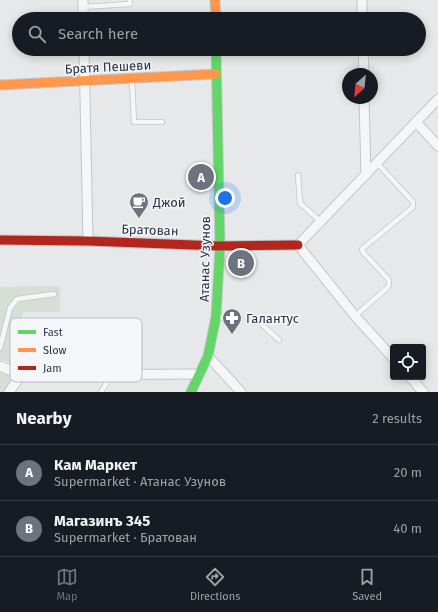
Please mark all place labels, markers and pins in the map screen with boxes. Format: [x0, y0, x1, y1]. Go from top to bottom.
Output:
pin: A [188, 162, 214, 192]
cafe icon: Джой [128, 191, 150, 219]
place label: Джой [152, 195, 186, 210]
pin: B [228, 248, 254, 278]
pharmacy icon: Галантус [221, 307, 243, 335]
place label: Галантус [246, 311, 299, 326]

